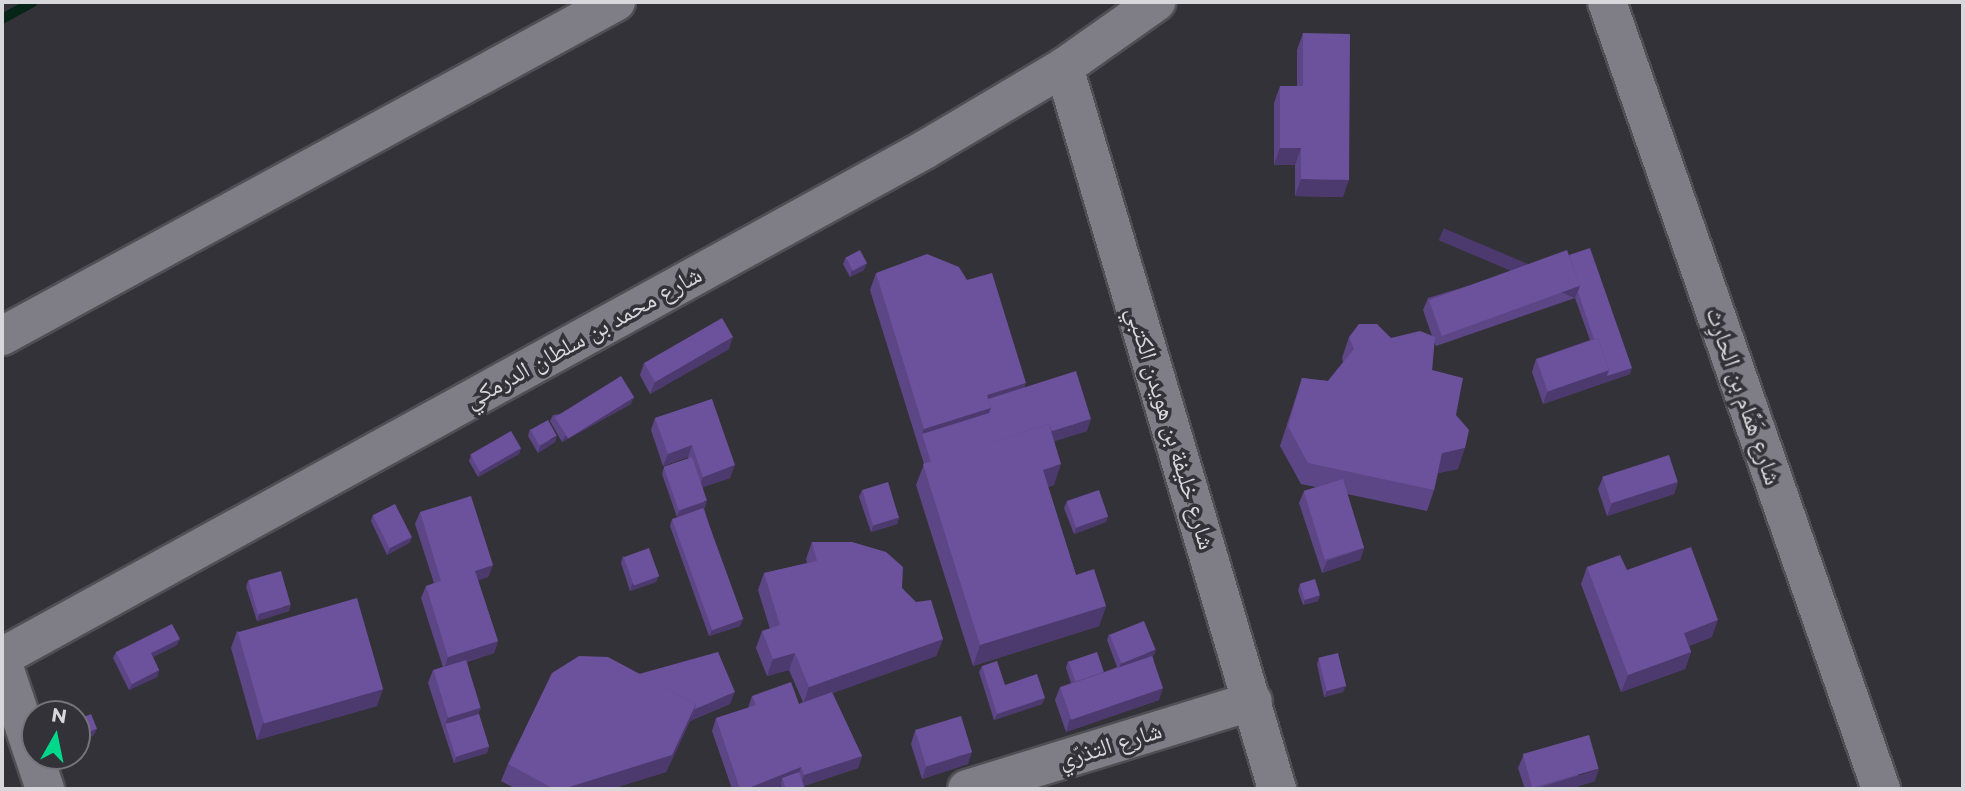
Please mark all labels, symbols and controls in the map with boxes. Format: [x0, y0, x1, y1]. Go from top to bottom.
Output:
street label: شارع محمد بن سلطان الدرمكي [460, 260, 706, 414]
street label: شارع خليفة بن هويدن الكتبي [1120, 303, 1222, 553]
street label: شارع هَمَّام بن الحارِث [1700, 304, 1788, 488]
north arrow [21, 700, 91, 770]
text: N [50, 703, 68, 728]
street label: شارع التذرّي [1055, 716, 1165, 774]

